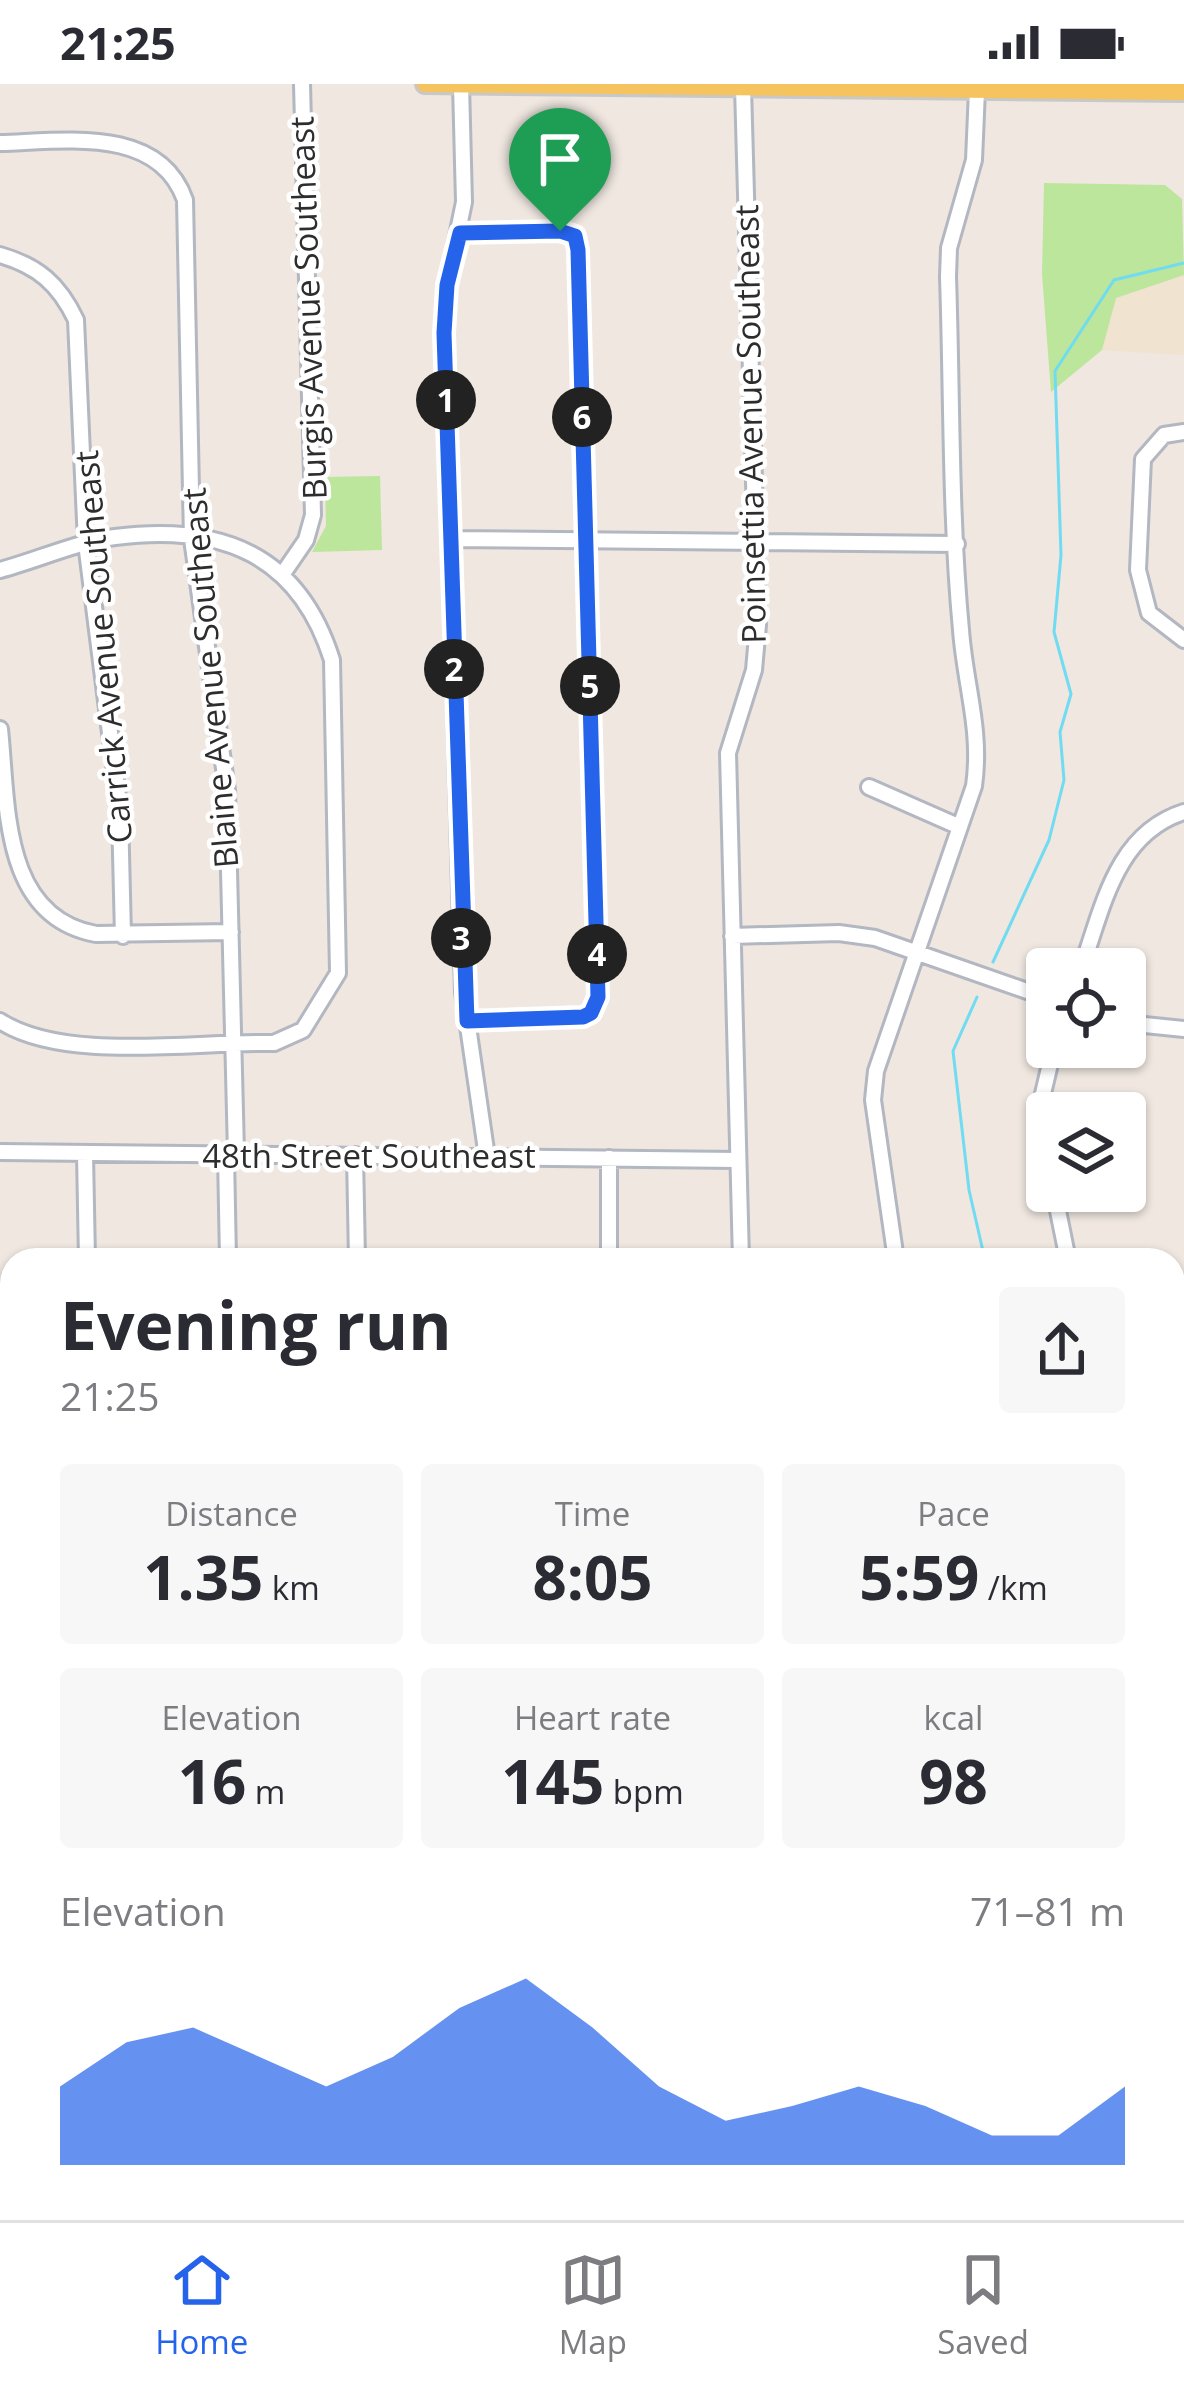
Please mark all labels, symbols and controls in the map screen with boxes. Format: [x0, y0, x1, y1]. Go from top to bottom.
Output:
text: 21:25 [60, 12, 176, 73]
pin [509, 108, 611, 231]
street label: Burgis Avenue Southeast [278, 116, 337, 500]
icon: arrive [527, 126, 593, 192]
street label: Poinsettia Avenue Southeast [723, 204, 776, 644]
pin: 1 [416, 370, 476, 430]
text: 1 [437, 377, 455, 422]
pin: 6 [552, 387, 612, 447]
text: 6 [573, 394, 591, 439]
street label: Carrick Avenue Southeast [63, 449, 142, 845]
street label: Blaine Avenue Southeast [170, 486, 249, 870]
pin: 2 [424, 639, 484, 699]
text: 2 [445, 646, 463, 691]
pin: 5 [560, 656, 620, 716]
text: 5 [581, 663, 599, 708]
pin: 3 [431, 908, 491, 968]
text: 3 [452, 915, 470, 960]
pin: 4 [567, 924, 627, 984]
text: 4 [588, 931, 606, 976]
map controls [1026, 948, 1146, 1212]
button: locate [1026, 948, 1146, 1068]
button: layers [1026, 1092, 1146, 1212]
street label: 48th Street Southeast [202, 1133, 536, 1178]
text: Evening run [60, 1279, 452, 1369]
button: share [999, 1287, 1125, 1413]
text: 21:25 [60, 1369, 159, 1422]
text: Distance [165, 1491, 298, 1536]
text: Time [555, 1491, 630, 1536]
text: Pace [917, 1491, 990, 1536]
text: 1.35 [143, 1536, 263, 1618]
text: 8:05 [532, 1536, 653, 1618]
text: 5:59 [859, 1536, 979, 1618]
text: km [263, 1565, 320, 1610]
text: /km [979, 1565, 1048, 1610]
text: Elevation [161, 1695, 302, 1740]
text: Heart rate [514, 1695, 671, 1740]
text: kcal [924, 1695, 983, 1740]
text: 16 [178, 1740, 246, 1822]
text: 145 [501, 1740, 604, 1822]
text: 98 [919, 1740, 988, 1822]
text: m [246, 1769, 285, 1814]
text: bpm [604, 1769, 684, 1814]
text: Elevation [60, 1884, 226, 1937]
text: 71–81 m [970, 1884, 1125, 1937]
tab: Home [155, 2247, 248, 2364]
tab: Map [559, 2247, 627, 2364]
tab: Saved [937, 2247, 1029, 2364]

